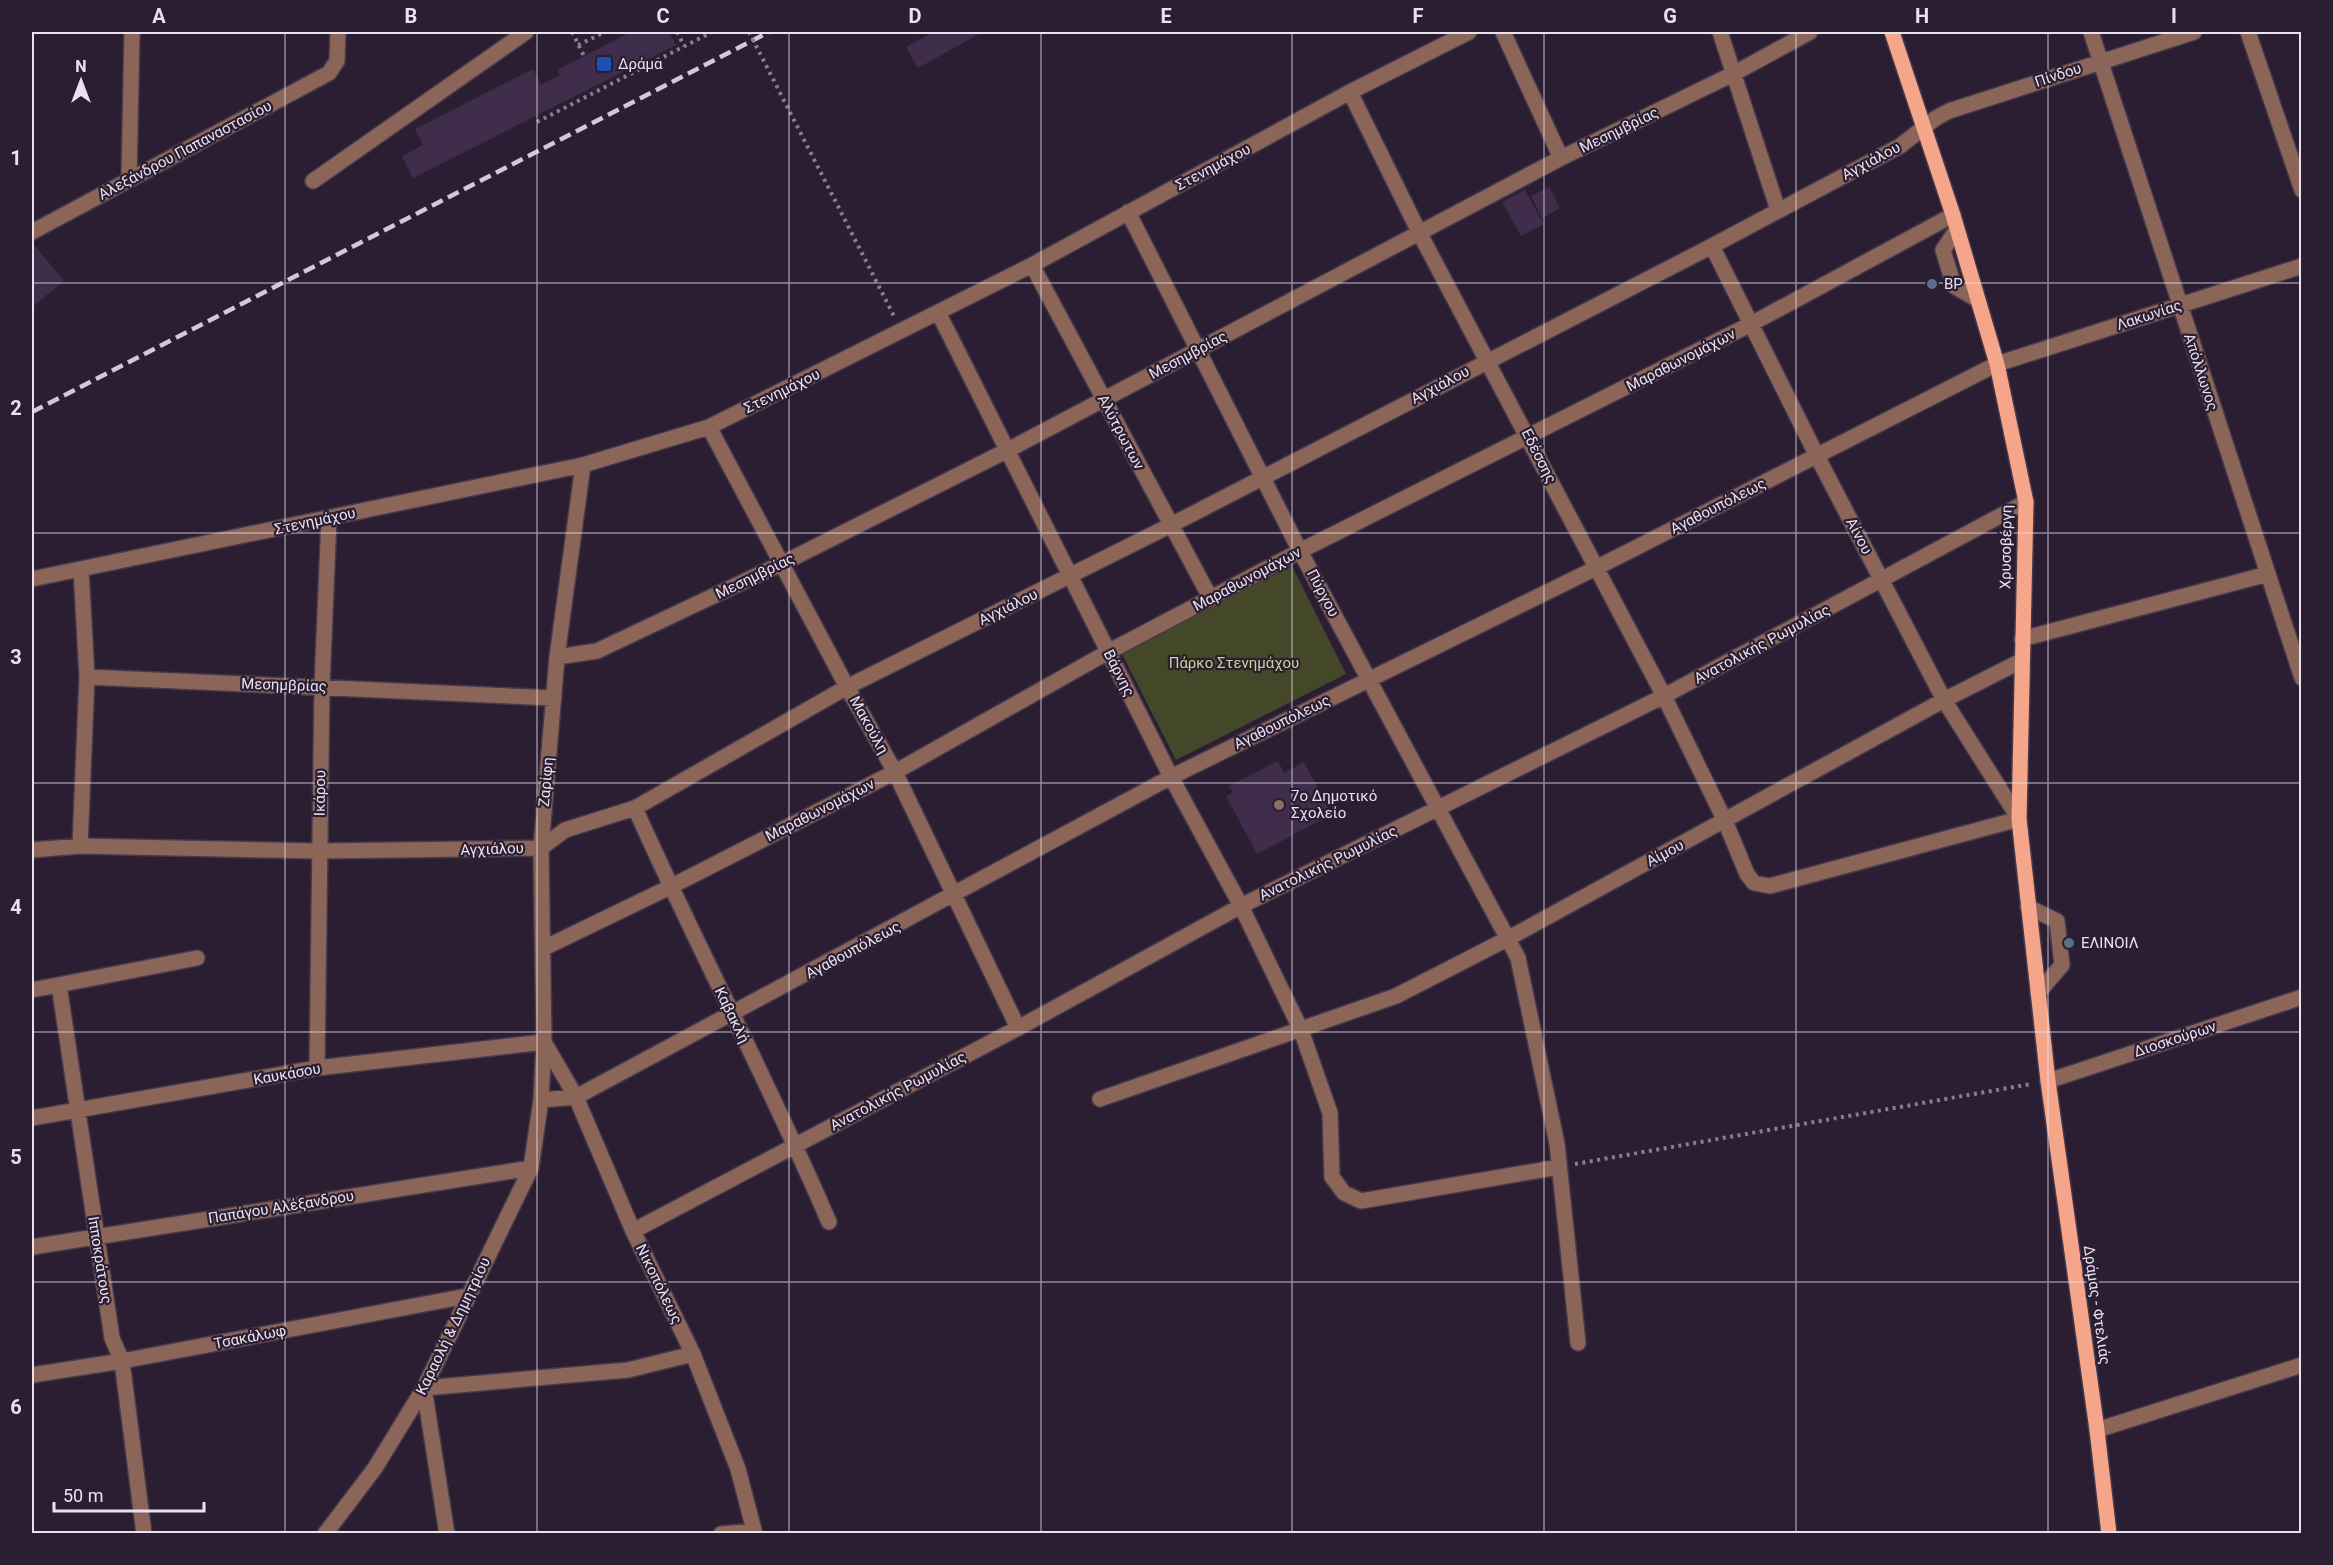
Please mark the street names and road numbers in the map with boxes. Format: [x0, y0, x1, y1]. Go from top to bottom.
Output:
street label: Πίνδου [2032, 59, 2084, 91]
street label: Αλεξάνδρου Παπαναστασίου [95, 97, 275, 203]
street label: Μεσημβρίας [1577, 103, 1661, 157]
street label: Αγχιάλου [1839, 138, 1903, 184]
street label: Στενημάχου [1172, 140, 1254, 194]
street label: Λακωνίας [2114, 296, 2184, 334]
street label: Μαραθωνομάχων [1623, 325, 1739, 395]
street label: Μεσημβρίας [1146, 327, 1230, 383]
street label: Απόλλωνος [2180, 331, 2222, 413]
street label: Αγχιάλου [1408, 362, 1472, 408]
street label: Στενημάχου [741, 365, 823, 417]
street label: Αλύτρωτων [1094, 391, 1148, 473]
street label: Εδέσσης [1518, 426, 1560, 486]
street label: Αγαθουπόλεως [1667, 474, 1769, 538]
street label: Στενημάχου [273, 504, 357, 538]
street label: Χρυσοβέργη [1996, 505, 2016, 589]
street label: Αίνου [1842, 515, 1876, 557]
street label: Μαραθωνομάχων [1190, 543, 1304, 615]
street label: Μεσημβρίας [713, 549, 797, 603]
street label: Πύργου [1303, 566, 1343, 620]
street label: Αγχιάλου [975, 585, 1041, 629]
street label: Ανατολικής Ρωμυλίας [1691, 601, 1833, 687]
street label: Βάρνης [1100, 647, 1138, 699]
street label: Μεσημβρίας [241, 675, 327, 695]
street label: Αγαθουπόλεως [1231, 691, 1333, 753]
street label: Μακούλη [846, 693, 892, 757]
street label: Ζαρίφη [535, 756, 557, 808]
street label: Ικάρου [311, 770, 329, 816]
street label: Μαραθωνομάχων [762, 775, 878, 845]
street label: Ανατολικής Ρωμυλίας [1256, 822, 1400, 904]
street label: Αίμου [1643, 836, 1687, 870]
street label: Αγχιάλου [460, 839, 524, 859]
street label: Αγαθουπόλεως [802, 917, 904, 983]
street label: Καβακλή [711, 984, 753, 1046]
street label: Διοσκούρων [2132, 1017, 2218, 1061]
street label: Ανατολικής Ρωμυλίας [827, 1048, 969, 1134]
street label: Καυκάσου [252, 1059, 322, 1089]
street label: Παπάγου Αλέξανδρου [207, 1187, 355, 1227]
street label: Ιπποκράτους [84, 1215, 116, 1305]
street label: Νικοπόλεως [632, 1241, 686, 1327]
street label: Δράμας - Φτελιάς [2080, 1244, 2114, 1366]
street label: Καραολή & Δημητρίου [412, 1254, 494, 1398]
street label: Τσακάλωφ [212, 1321, 288, 1353]

